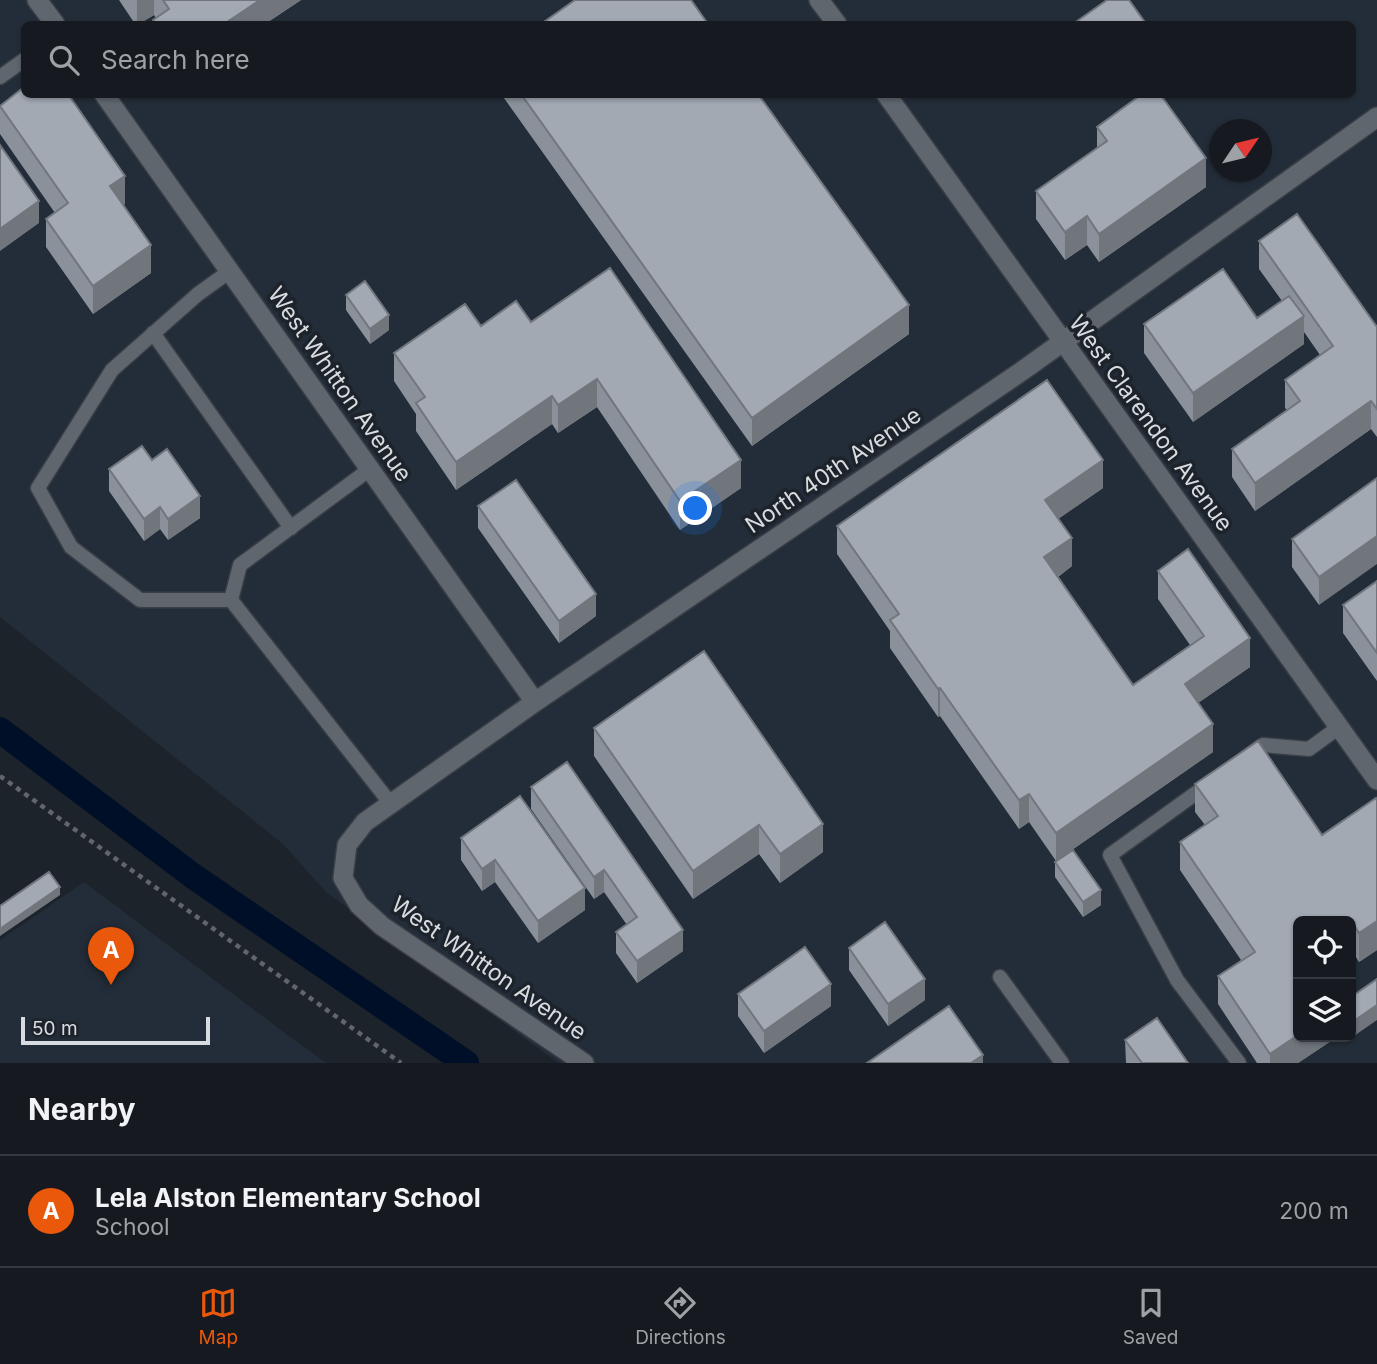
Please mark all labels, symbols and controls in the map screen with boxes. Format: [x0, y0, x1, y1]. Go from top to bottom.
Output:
search box [21, 21, 1356, 98]
icon: search [45, 41, 83, 79]
text: Search here [101, 44, 250, 75]
north arrow [1209, 119, 1272, 182]
street label: West Whitton Avenue [262, 281, 418, 487]
street label: West Clarendon Avenue [1063, 309, 1239, 537]
street label: North 40th Avenue [740, 401, 926, 539]
your location [678, 491, 712, 525]
street label: West Whitton Avenue [386, 890, 592, 1046]
map controls [1293, 916, 1356, 1042]
button: locate [1293, 916, 1356, 979]
pin: A [88, 927, 134, 985]
button: layers [1293, 979, 1356, 1042]
scale bar [21, 1014, 210, 1046]
text: 50 m [32, 1017, 78, 1040]
text: Nearby [28, 1091, 136, 1127]
text: Lela Alston Elementary School [95, 1182, 481, 1213]
text: A [42, 1197, 60, 1225]
text: 200 m [1279, 1197, 1349, 1225]
text: School [95, 1213, 170, 1241]
tab: Map [199, 1284, 238, 1349]
tab: Directions [635, 1284, 726, 1349]
tab: Saved [1123, 1284, 1178, 1349]

